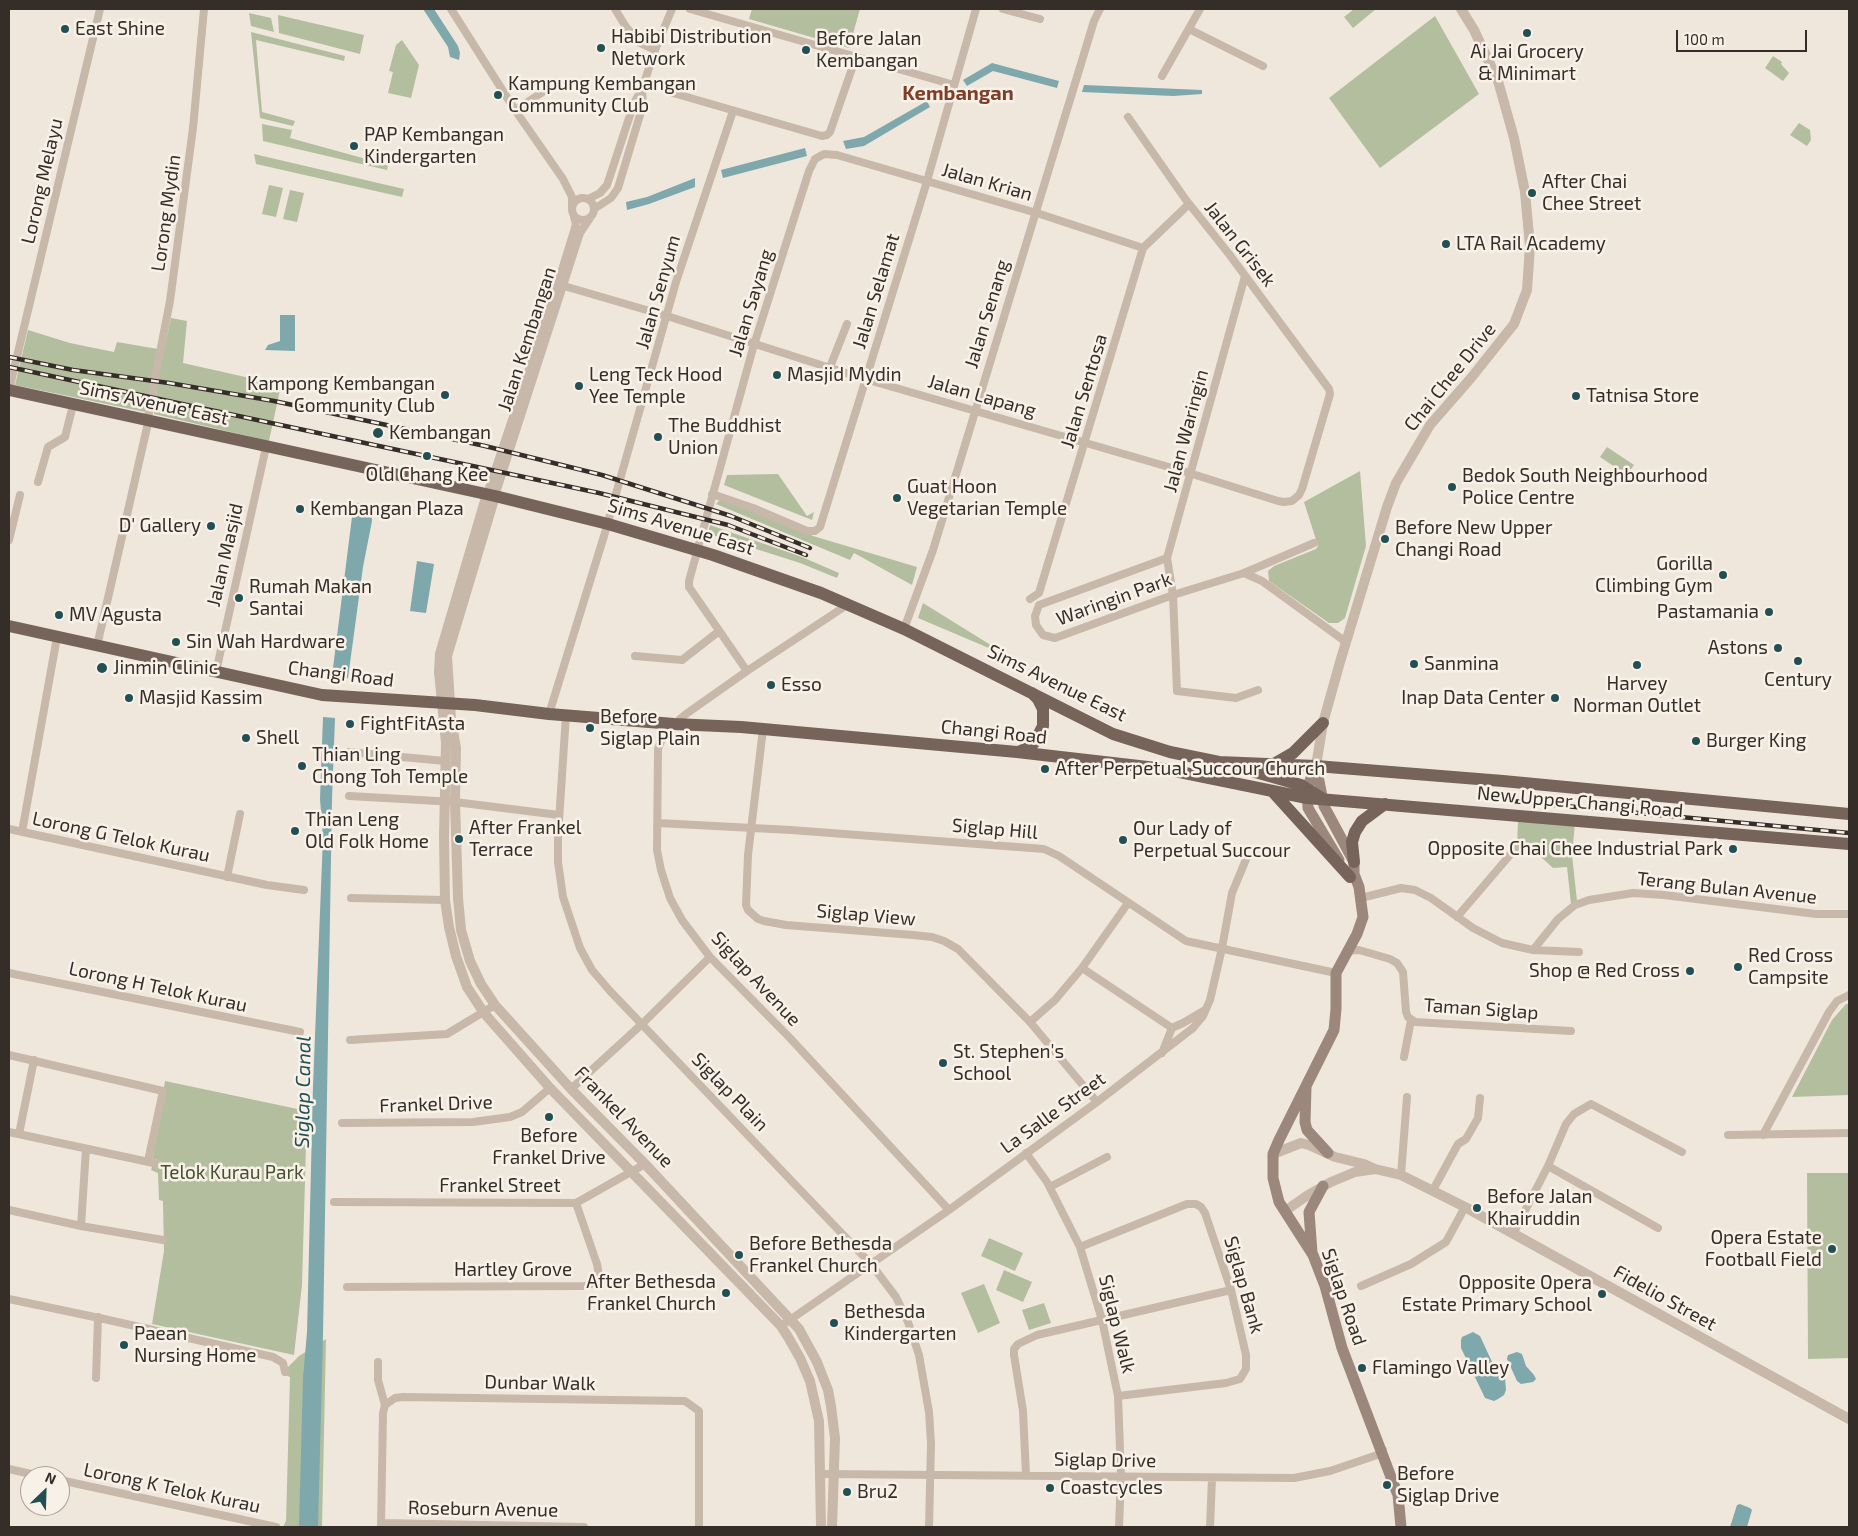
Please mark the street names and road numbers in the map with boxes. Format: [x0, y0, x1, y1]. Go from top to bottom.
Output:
street label: Lorong Melayu [16, 116, 68, 246]
street label: Lorong Mydin [147, 153, 185, 273]
street label: Jalan Krian [939, 158, 1035, 206]
street label: Jalan Grisek [1200, 197, 1280, 291]
street label: Jalan Selamat [848, 231, 904, 351]
street label: Jalan Senyum [631, 232, 685, 352]
street label: Jalan Sayang [724, 246, 778, 360]
street label: Jalan Senang [960, 257, 1014, 371]
street label: Jalan Kembangan [493, 264, 561, 414]
street label: Chai Chee Drive [1399, 318, 1501, 436]
street label: Jalan Sentosa [1056, 331, 1112, 451]
street label: Jalan Waringin [1159, 367, 1213, 495]
street label: Jalan Lapang [925, 370, 1039, 422]
street label: Sims Avenue East [77, 376, 231, 430]
street label: Sims Avenue East [605, 494, 757, 560]
street label: Jalan Masjid [202, 501, 248, 609]
street label: Waringin Park [1053, 568, 1175, 630]
street label: Sims Avenue East [984, 639, 1130, 727]
street label: Changi Road [287, 656, 395, 692]
street label: Changi Road [940, 715, 1048, 749]
street label: New Upper Changi Road [1476, 782, 1684, 822]
street label: Lorong G Telok Kurau [30, 807, 212, 867]
street label: Siglap Hill [951, 814, 1039, 844]
street label: Terang Bulan Avenue [1636, 867, 1818, 909]
street label: Siglap View [815, 899, 917, 931]
street label: Siglap Avenue [706, 927, 806, 1031]
street label: Lorong H Telok Kurau [67, 957, 249, 1017]
street label: Taman Siglap [1423, 994, 1539, 1024]
street label: Siglap Plain [687, 1048, 773, 1136]
street label: Frankel Avenue [570, 1062, 678, 1172]
street label: La Salle Street [996, 1067, 1110, 1159]
street label: Frankel Drive [379, 1091, 493, 1117]
street label: Frankel Street [439, 1175, 561, 1197]
street label: Siglap Bank [1219, 1234, 1269, 1336]
street label: Siglap Road [1317, 1246, 1371, 1348]
street label: Hartley Grove [454, 1259, 572, 1281]
street label: Fidelio Street [1610, 1260, 1720, 1336]
street label: Siglap Walk [1094, 1272, 1140, 1376]
street label: Dunbar Walk [484, 1371, 596, 1395]
street label: Siglap Drive [1054, 1448, 1156, 1472]
street label: Lorong K Telok Kurau [81, 1458, 263, 1518]
street label: Roseburn Avenue [408, 1496, 558, 1522]

